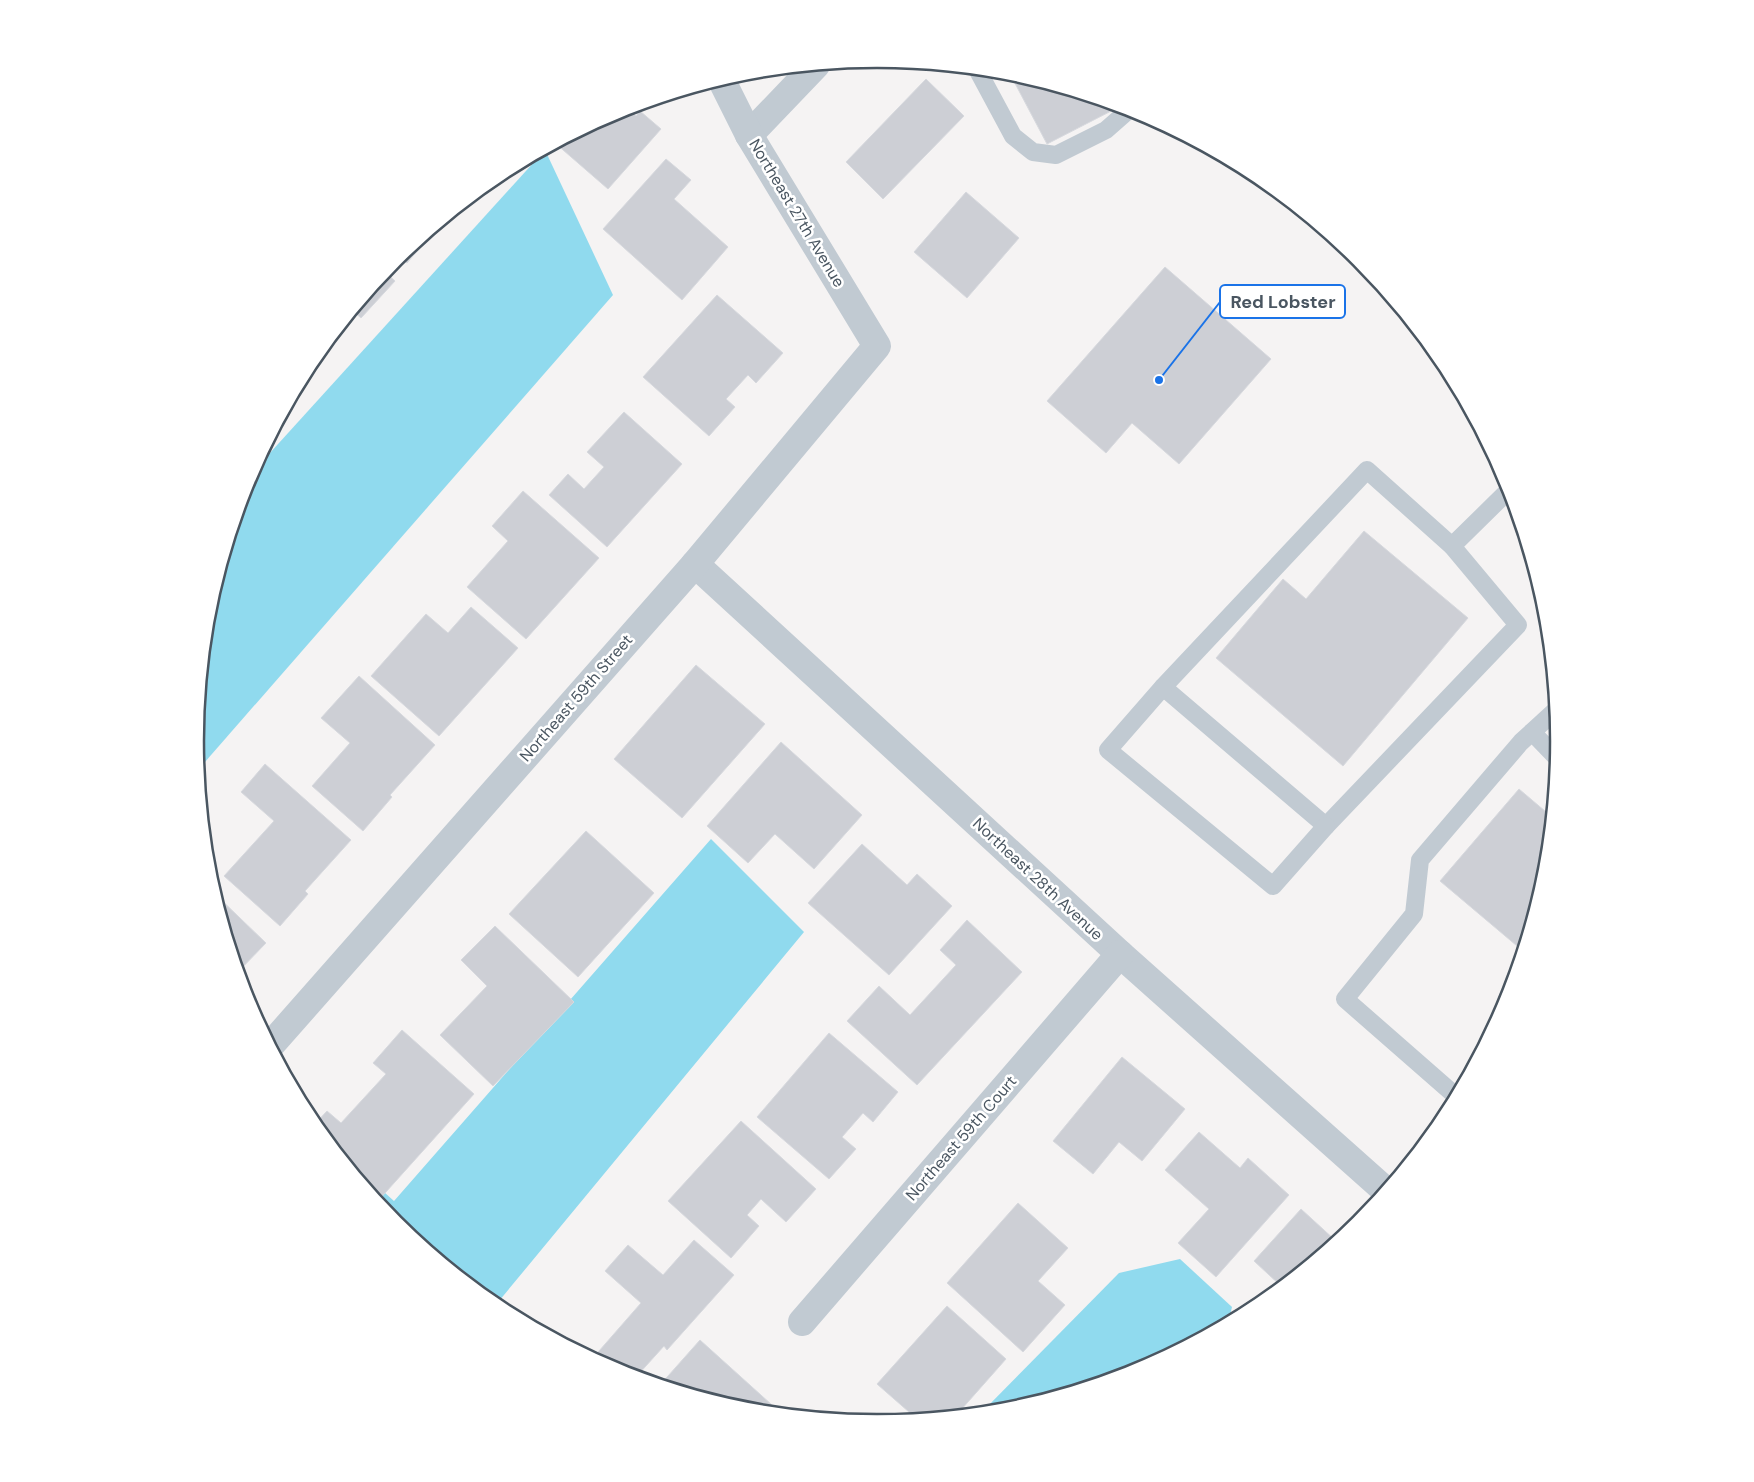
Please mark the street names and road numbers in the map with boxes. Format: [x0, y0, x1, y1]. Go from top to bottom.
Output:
street label: Northeast 27th Avenue [744, 135, 850, 291]
street label: Northeast 59th Street [515, 630, 637, 766]
street label: Northeast 28th Avenue [968, 813, 1108, 945]
street label: Northeast 59th Court [901, 1071, 1021, 1205]

